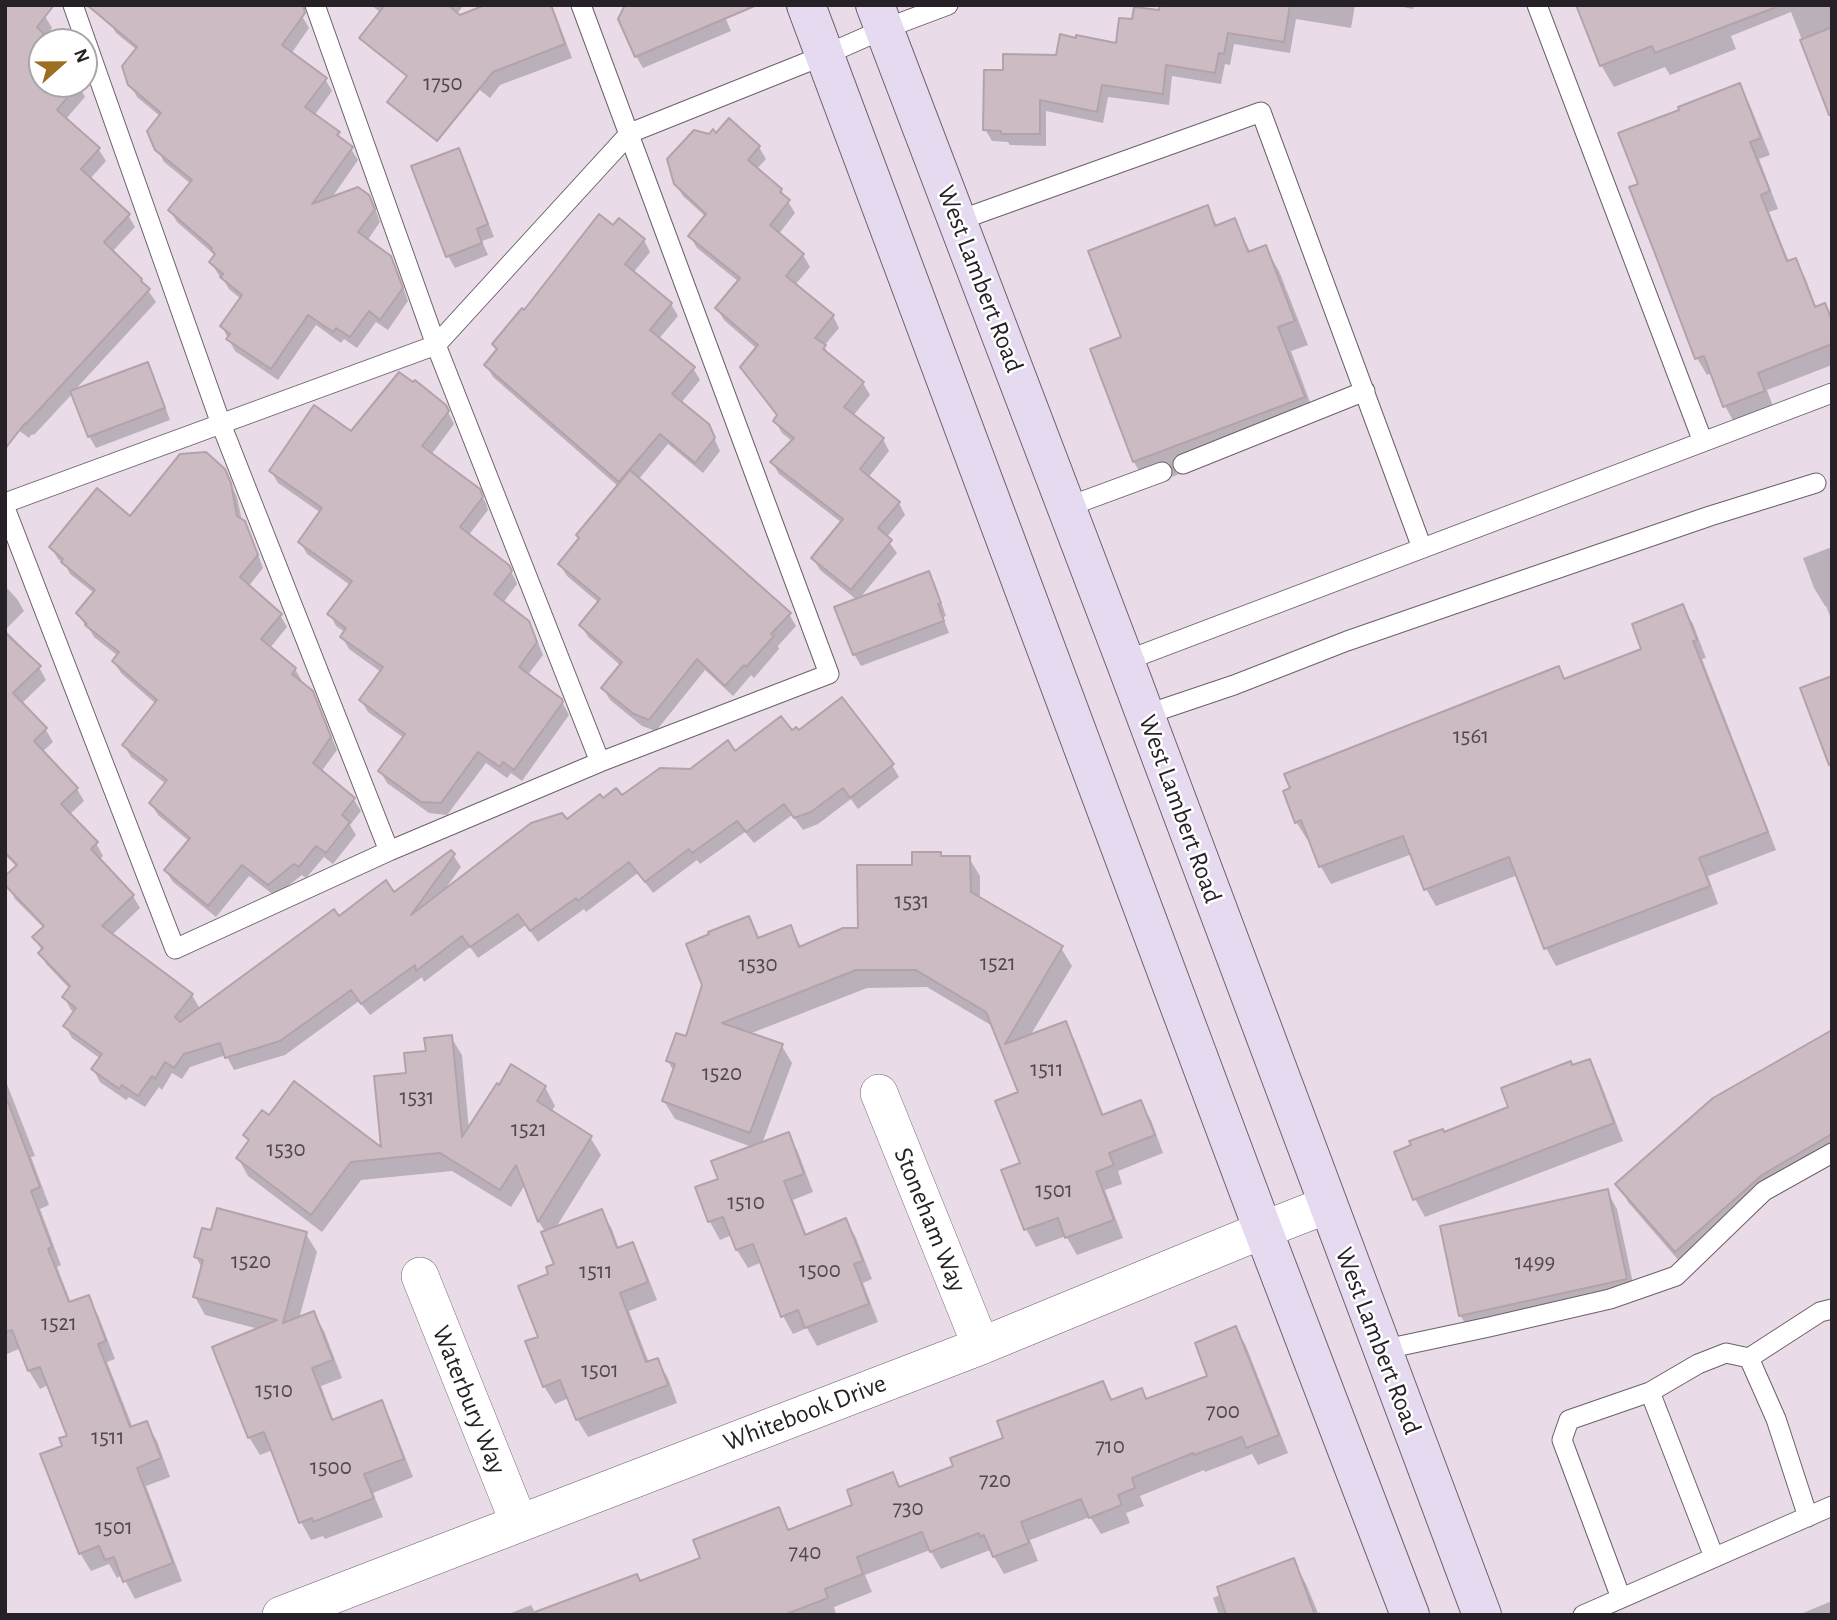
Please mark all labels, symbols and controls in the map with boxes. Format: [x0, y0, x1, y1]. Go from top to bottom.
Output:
north arrow [28, 28, 98, 98]
text: N [70, 46, 92, 66]
house number: 1750 [423, 69, 463, 97]
street label: West Lambert Road [930, 181, 1030, 377]
street label: West Lambert Road [1132, 711, 1228, 907]
house number: 1561 [1453, 722, 1489, 750]
house number: 1531 [895, 887, 929, 915]
house number: 1521 [980, 949, 1016, 977]
house number: 1530 [738, 950, 778, 978]
house number: 1511 [1030, 1055, 1064, 1083]
house number: 1520 [702, 1059, 742, 1087]
house number: 1531 [400, 1083, 434, 1111]
house number: 1521 [511, 1115, 547, 1143]
house number: 1530 [266, 1135, 306, 1163]
street label: Stoneham Way [887, 1143, 973, 1297]
house number: 1501 [1035, 1176, 1073, 1204]
house number: 1510 [727, 1188, 765, 1216]
street label: West Lambert Road [1328, 1243, 1428, 1439]
house number: 1520 [231, 1247, 271, 1275]
house number: 1499 [1515, 1248, 1555, 1276]
house number: 1500 [799, 1256, 841, 1284]
house number: 1511 [579, 1257, 613, 1285]
house number: 1521 [41, 1309, 77, 1337]
street label: Waterbury Way [425, 1321, 513, 1479]
house number: 1501 [581, 1356, 619, 1384]
street label: Whitebook Drive [719, 1368, 891, 1458]
house number: 1510 [255, 1376, 293, 1404]
house number: 700 [1206, 1397, 1240, 1425]
house number: 1511 [91, 1423, 125, 1451]
house number: 710 [1095, 1432, 1125, 1460]
house number: 1500 [310, 1453, 352, 1481]
house number: 720 [979, 1466, 1011, 1494]
house number: 730 [892, 1494, 924, 1522]
house number: 1501 [95, 1513, 133, 1541]
house number: 740 [789, 1538, 821, 1566]

